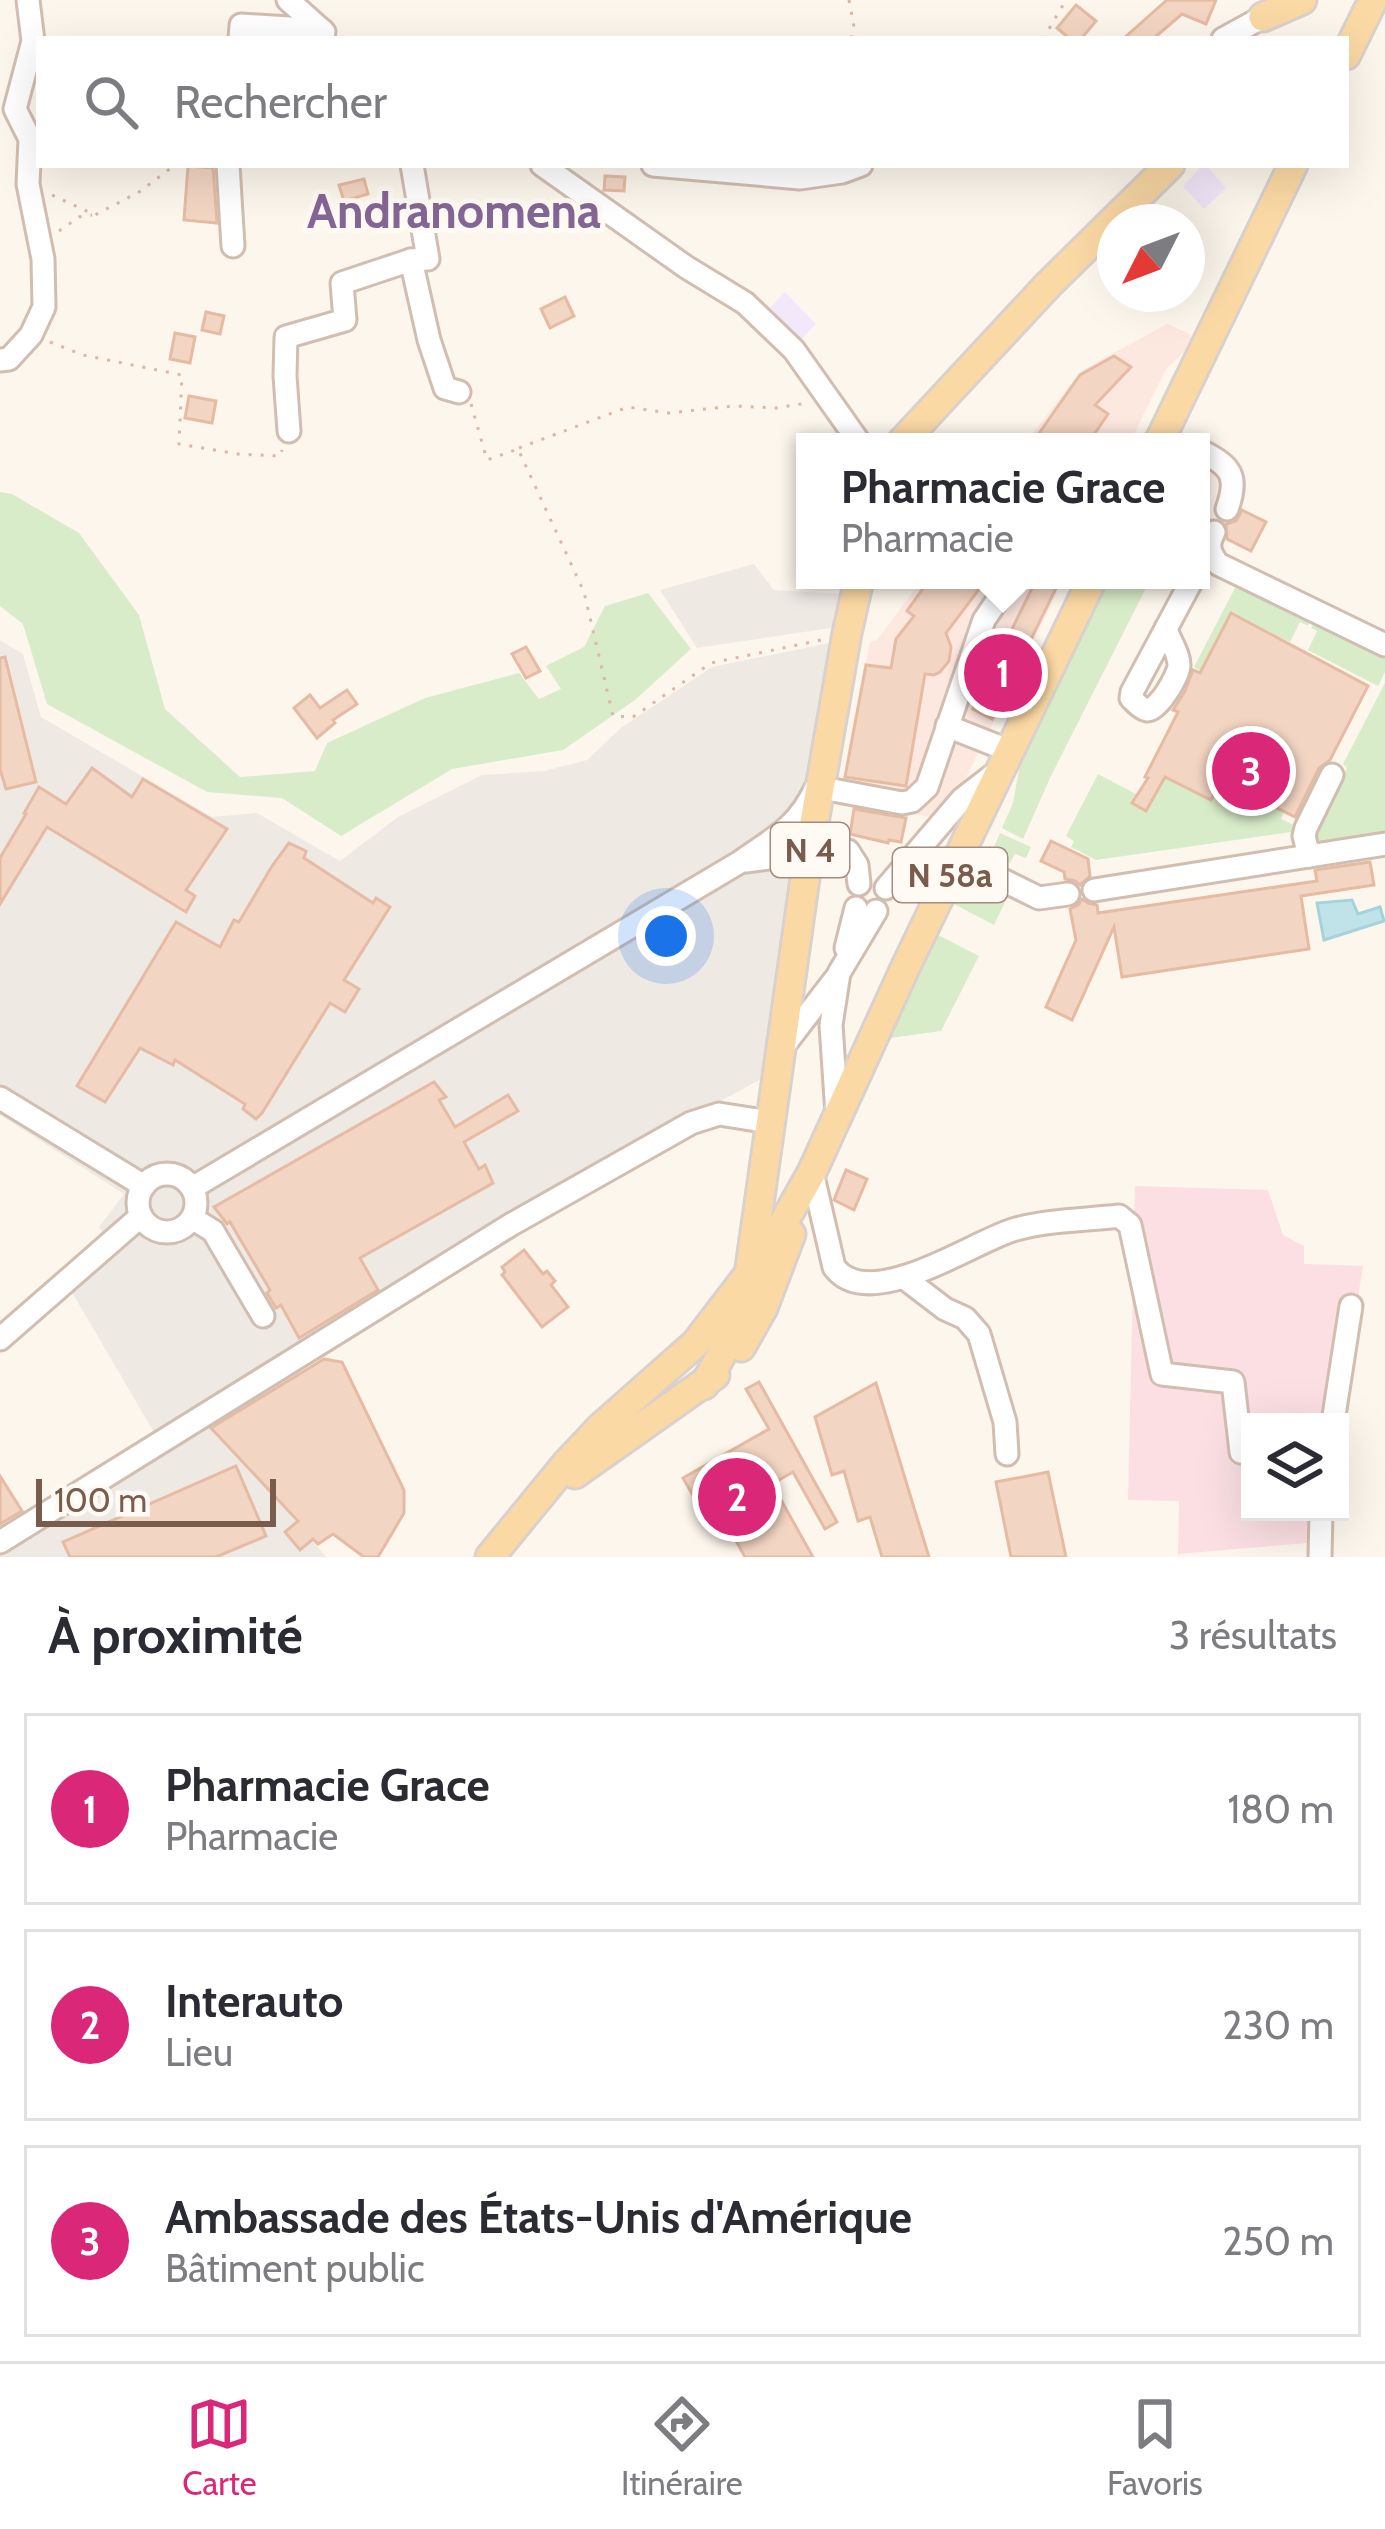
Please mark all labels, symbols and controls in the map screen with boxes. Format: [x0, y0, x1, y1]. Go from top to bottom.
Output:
search box [36, 36, 1349, 168]
icon: search [78, 69, 144, 135]
text: Rechercher [174, 75, 387, 129]
district label: Andranomena [307, 182, 601, 240]
north arrow [1097, 204, 1205, 312]
popup [796, 433, 1210, 589]
text: Pharmacie Grace [841, 460, 1165, 514]
text: Pharmacie [841, 514, 1014, 562]
pin: 1 [964, 628, 1042, 718]
pin: 3 [1212, 726, 1290, 816]
road number: N 4 [771, 823, 849, 877]
road number: N 58a [893, 848, 1007, 902]
your location [636, 906, 696, 966]
map controls [1241, 1413, 1349, 1521]
button: layers [1241, 1413, 1349, 1521]
pin: 2 [698, 1452, 776, 1542]
scale bar [36, 1473, 276, 1526]
text: 100 m [54, 1480, 147, 1520]
text: À proximité [48, 1604, 303, 1666]
text: 3 résultats [1169, 1611, 1337, 1659]
text: Pharmacie Grace [165, 1758, 490, 1812]
text: 1 [83, 1785, 97, 1833]
text: 180 m [1227, 1785, 1334, 1833]
text: Pharmacie [165, 1812, 338, 1860]
text: Interauto [165, 1974, 343, 2028]
text: 2 [80, 2001, 100, 2049]
text: 230 m [1222, 2001, 1334, 2049]
text: Lieu [165, 2028, 233, 2076]
text: Ambassade des États-Unis d'Amérique [165, 2190, 912, 2244]
text: 3 [79, 2217, 101, 2265]
text: 250 m [1222, 2217, 1334, 2265]
text: Bâtiment public [165, 2244, 425, 2292]
tab: Carte [182, 2391, 257, 2503]
tab: Itinéraire [621, 2391, 743, 2503]
tab: Favoris [1107, 2391, 1203, 2503]

